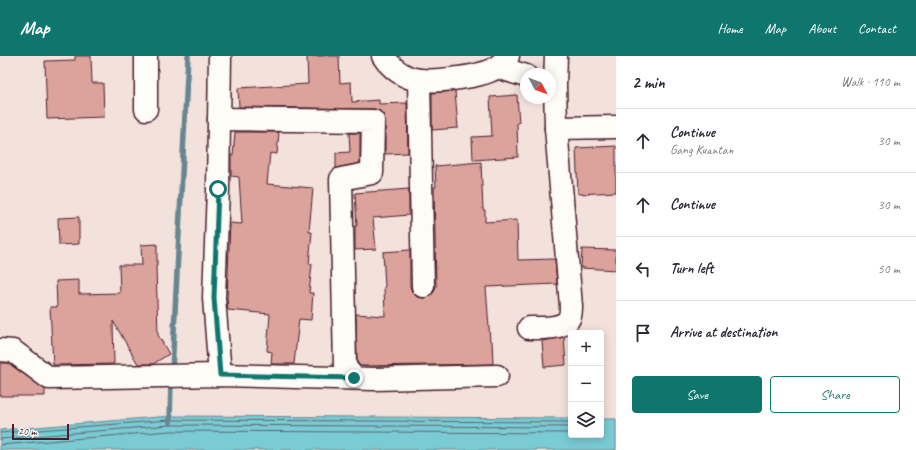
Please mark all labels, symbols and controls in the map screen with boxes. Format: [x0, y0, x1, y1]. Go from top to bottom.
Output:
text: Map [20, 16, 50, 40]
text: Home [717, 20, 743, 37]
text: Map [765, 20, 786, 37]
text: About [808, 20, 836, 37]
text: Contact [858, 20, 896, 37]
north arrow [520, 68, 556, 104]
text: 2 min [632, 72, 665, 93]
text: Walk · 110 m [841, 74, 900, 90]
text: Continue [670, 123, 715, 142]
icon: ahead [632, 130, 654, 152]
text: 30 m [878, 133, 900, 149]
text: Gang Kuantan [670, 142, 733, 158]
route start [209, 180, 227, 198]
icon: ahead [632, 194, 654, 216]
text: Continue [670, 195, 715, 214]
text: 30 m [878, 197, 900, 213]
icon: left [632, 258, 654, 280]
text: Turn left [670, 259, 713, 278]
text: 50 m [878, 261, 900, 277]
icon: arrive [632, 322, 654, 344]
text: Arrive at destination [670, 323, 777, 342]
map controls [568, 330, 604, 438]
button: + [568, 330, 604, 366]
button: − [568, 366, 604, 402]
route end [345, 369, 363, 387]
button: Save [632, 376, 762, 413]
button: Share [770, 376, 900, 413]
button: layers [568, 402, 604, 438]
scale bar [12, 422, 69, 441]
text: 20 m [18, 424, 37, 438]

